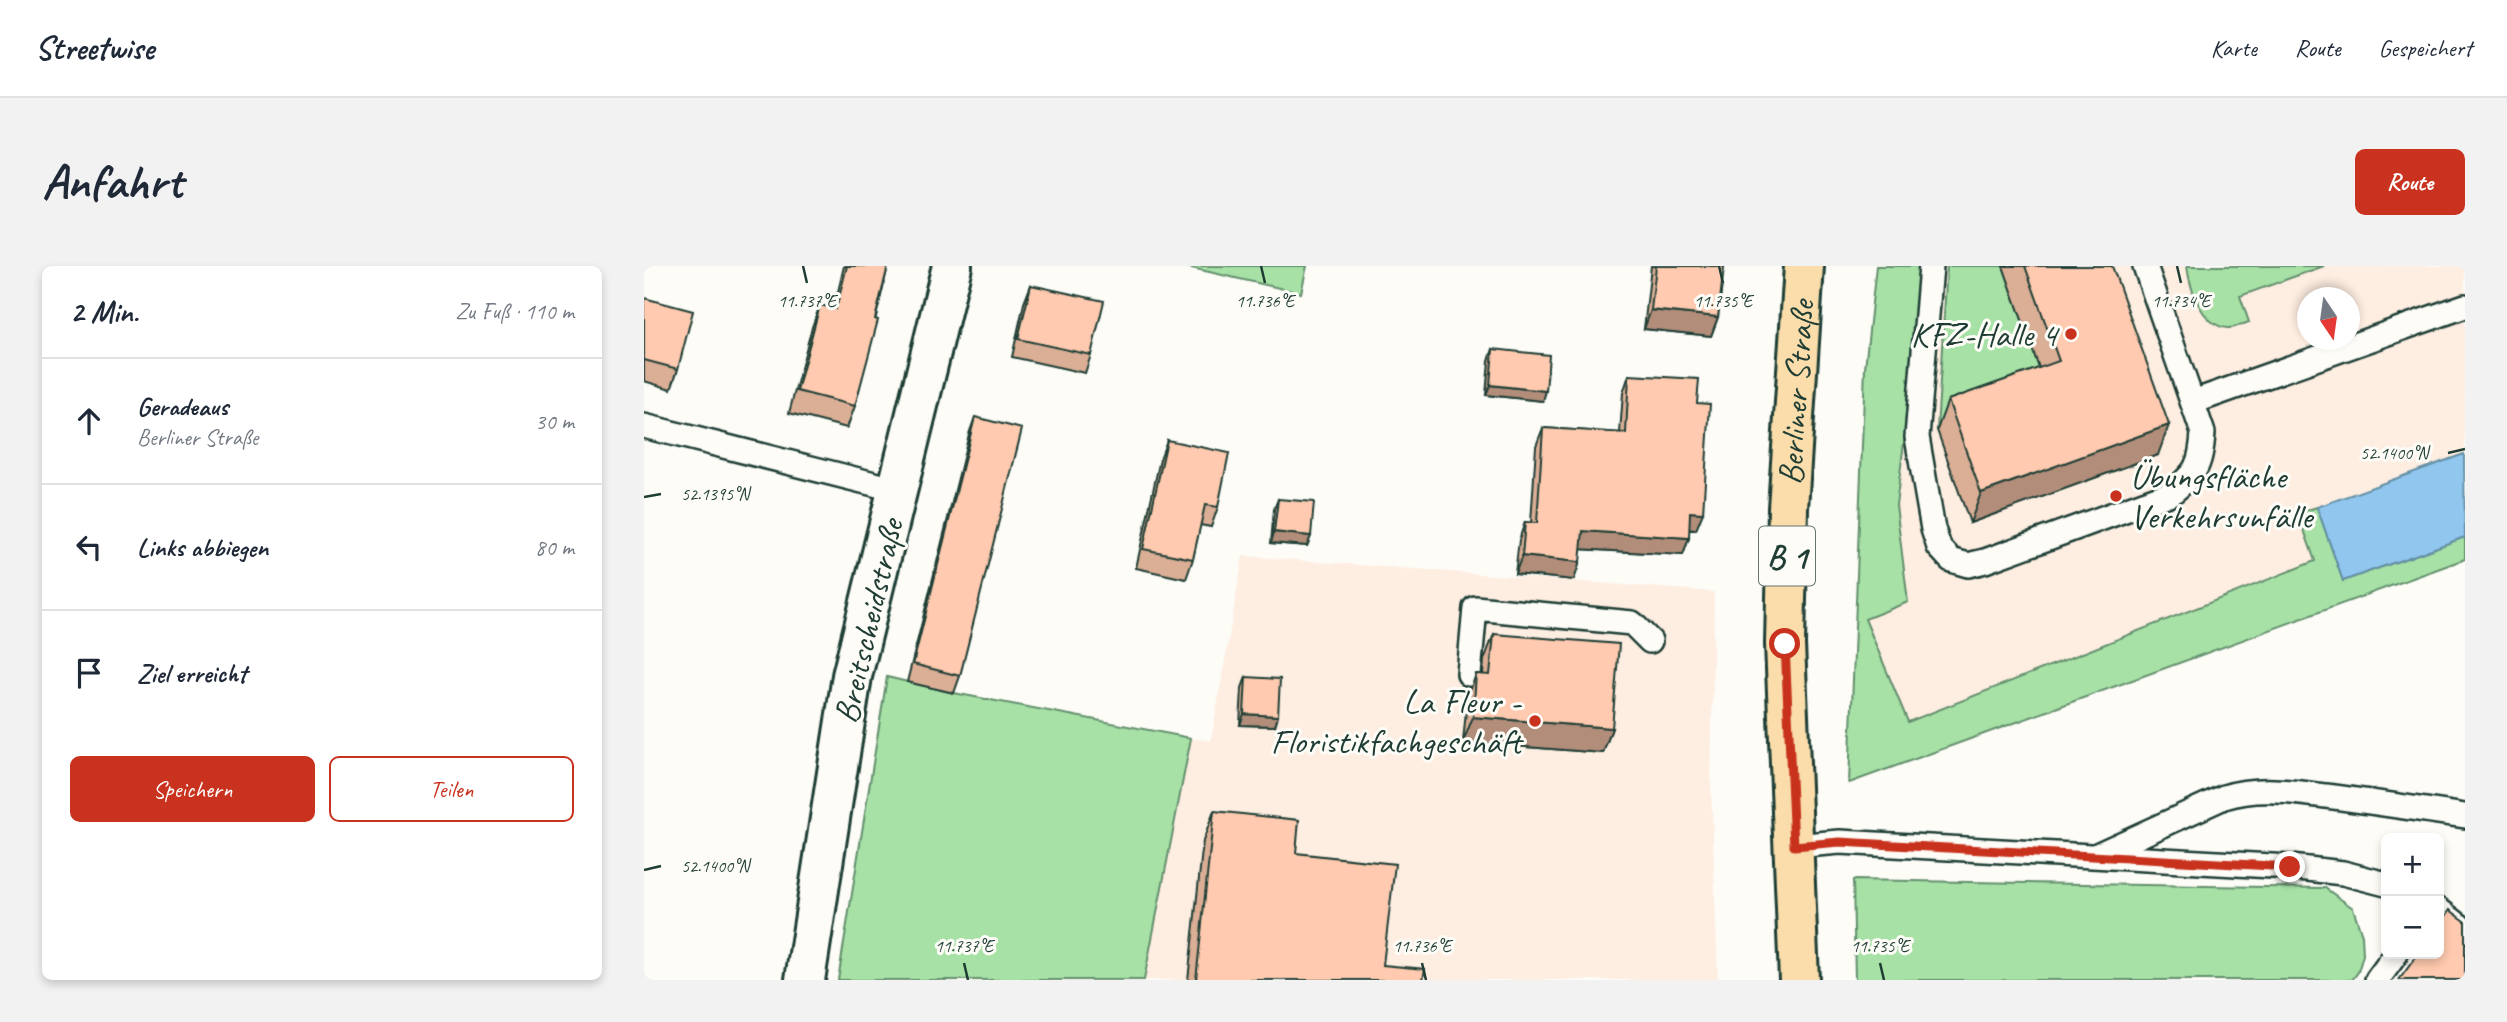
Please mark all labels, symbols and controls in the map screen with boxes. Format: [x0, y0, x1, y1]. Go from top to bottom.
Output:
text: Streetwise [35, 27, 154, 69]
text: Karte [2211, 33, 2257, 63]
text: Route [2295, 33, 2340, 63]
text: Gespeichert [2378, 33, 2472, 63]
button: Route [2355, 149, 2465, 215]
text: Anfahrt [42, 151, 182, 213]
north arrow [2297, 287, 2360, 350]
text: 11.737°E [778, 290, 839, 312]
text: 11.736°E [1236, 290, 1297, 312]
text: 11.735°E [1694, 290, 1755, 312]
text: 11.734°E [2152, 290, 2213, 312]
text: 2 Min. [70, 293, 139, 331]
street label: Berliner Straße [1768, 296, 1825, 486]
text: Zu Fuß · 110 m [455, 297, 574, 326]
place label: KFZ-Halle 4 [1911, 312, 2060, 357]
marker: KFZ-Halle 4 [2063, 326, 2079, 342]
text: Geradeaus [137, 390, 228, 423]
icon: ahead [70, 402, 108, 440]
text: 30 m [535, 407, 574, 436]
text: Berliner Straße [137, 423, 258, 452]
text: 52.1400°N [2360, 442, 2431, 464]
place label: Übungsfläche Verkehrsunfälle [2130, 454, 2315, 539]
text: 52.1395°N [681, 483, 752, 505]
marker: Übungsfläche Verkehrsunfälle [2108, 488, 2124, 504]
street label: Breitscheidstraße [823, 512, 914, 727]
road number: B 1 [1759, 526, 1815, 586]
icon: left [70, 528, 108, 566]
text: Links abbiegen [137, 531, 268, 564]
text: 80 m [535, 533, 574, 562]
route start [1769, 628, 1800, 659]
icon: arrive [70, 654, 108, 692]
text: Ziel erreicht [137, 657, 247, 690]
place label: La Fleur - Floristikfachgeschäft [1271, 679, 1525, 764]
marker: La Fleur - Floristikfachgeschäft [1527, 713, 1543, 729]
button: Speichern [70, 756, 315, 822]
button: Teilen [329, 756, 574, 822]
map controls [2381, 833, 2444, 959]
button: + [2381, 833, 2444, 896]
route end [2274, 851, 2305, 882]
text: 52.1400°N [681, 855, 752, 877]
button: − [2381, 896, 2444, 959]
text: 11.737°E [935, 935, 996, 957]
text: 11.736°E [1393, 935, 1454, 957]
text: 11.735°E [1851, 935, 1912, 957]

